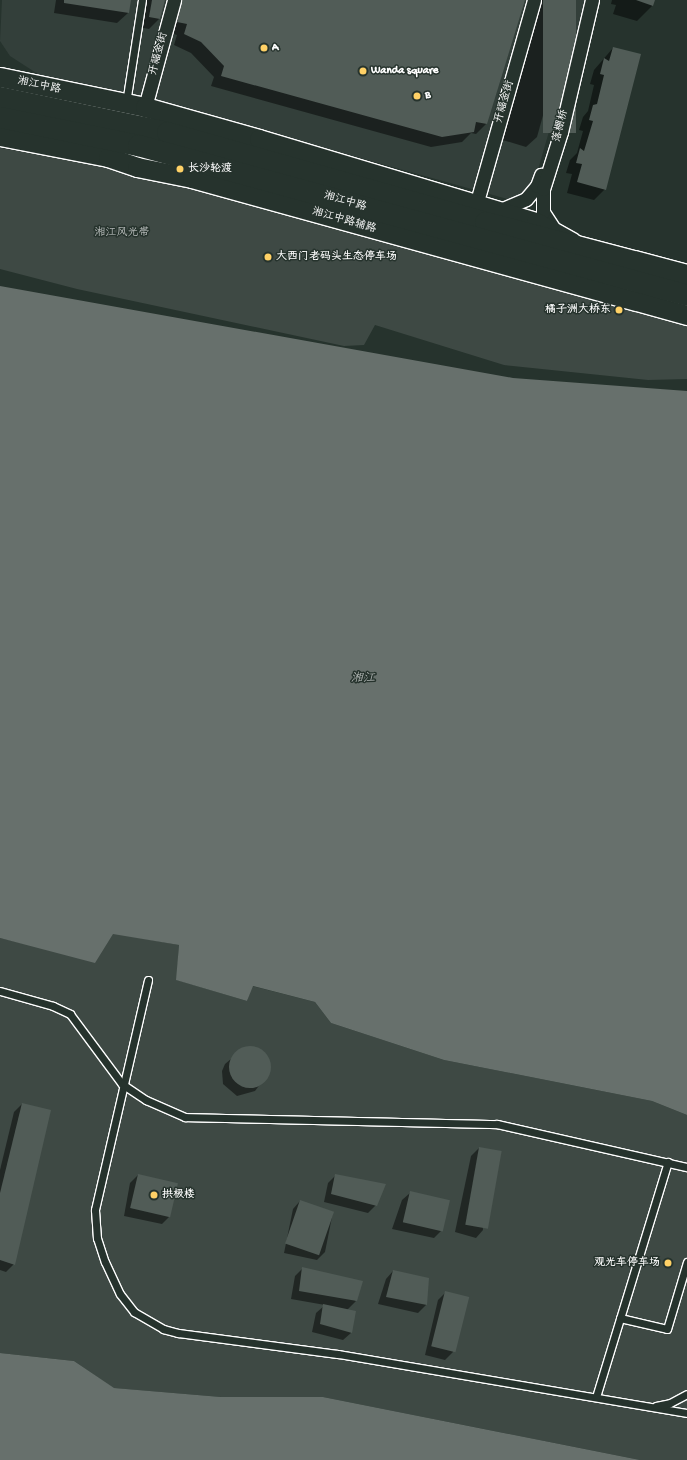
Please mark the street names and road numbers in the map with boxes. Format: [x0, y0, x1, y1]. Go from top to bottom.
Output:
street label: 开福金街 [147, 31, 171, 77]
street label: 湘江中路 [16, 75, 62, 97]
street label: 开福金街 [493, 79, 517, 125]
street label: 落棚桥 [551, 108, 571, 144]
street label: 湘江中路 [322, 190, 368, 214]
street label: 湘江中路辅路 [310, 206, 378, 236]

